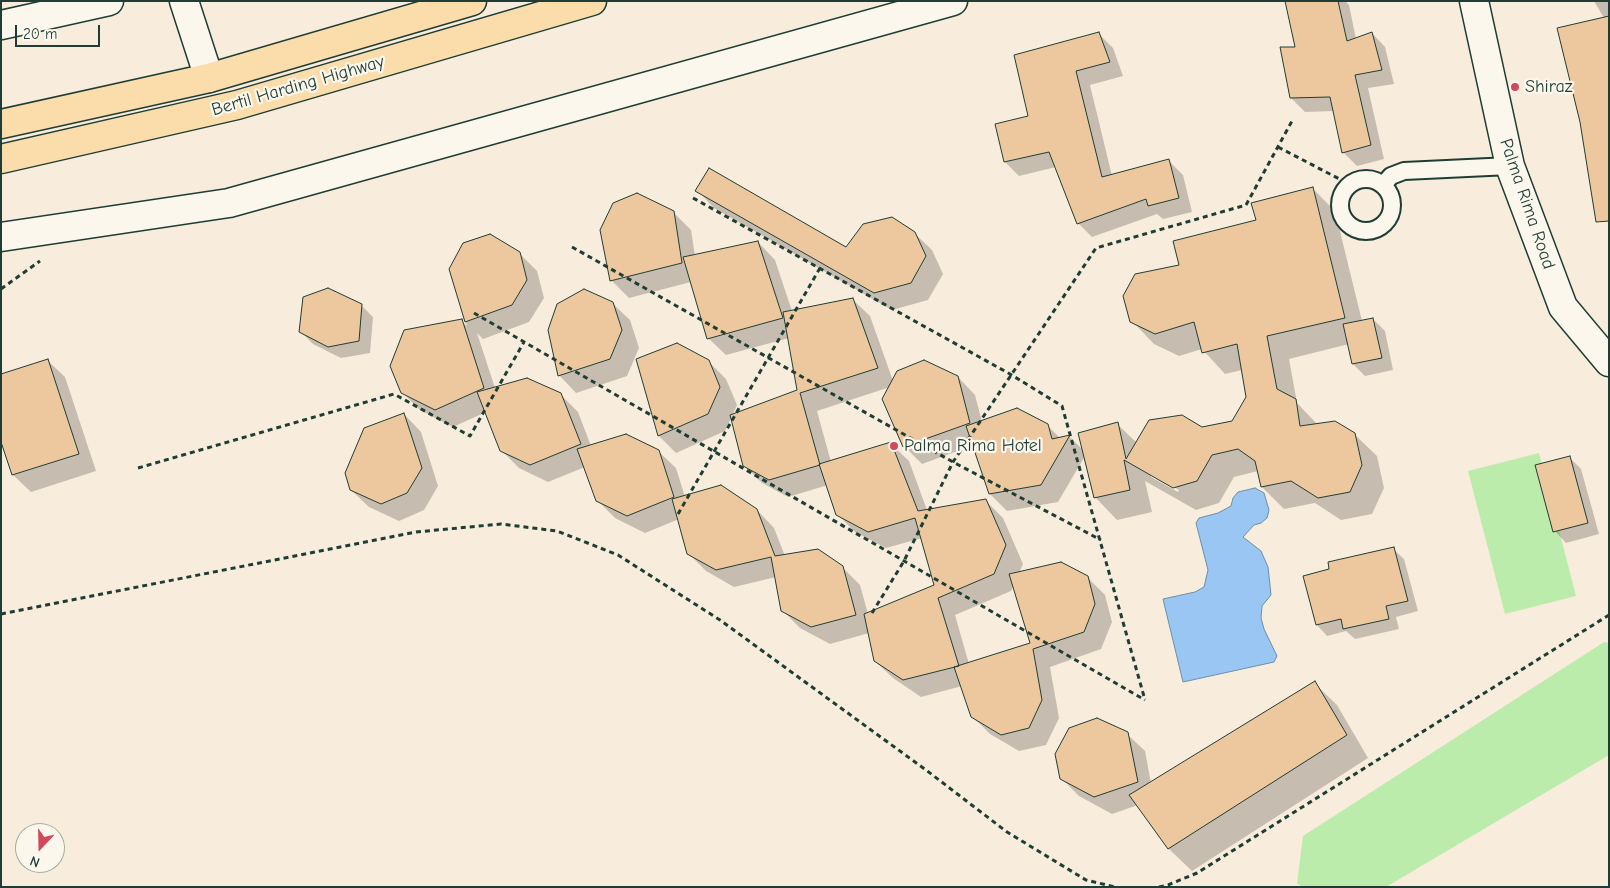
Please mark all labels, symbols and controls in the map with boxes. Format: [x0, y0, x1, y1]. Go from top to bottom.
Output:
scale bar [18, 15, 102, 47]
text: 20 m [23, 25, 57, 43]
street label: Bertil Harding Highway [209, 51, 387, 121]
place label: Shiraz [1525, 76, 1573, 98]
marker: Shiraz [1509, 81, 1521, 93]
street label: Palma Rima Road [1495, 136, 1559, 272]
place label: Palma Rima Hotel [904, 435, 1042, 457]
marker: Palma Rima Hotel [888, 440, 900, 452]
north arrow [15, 823, 65, 873]
text: N [27, 852, 42, 871]

